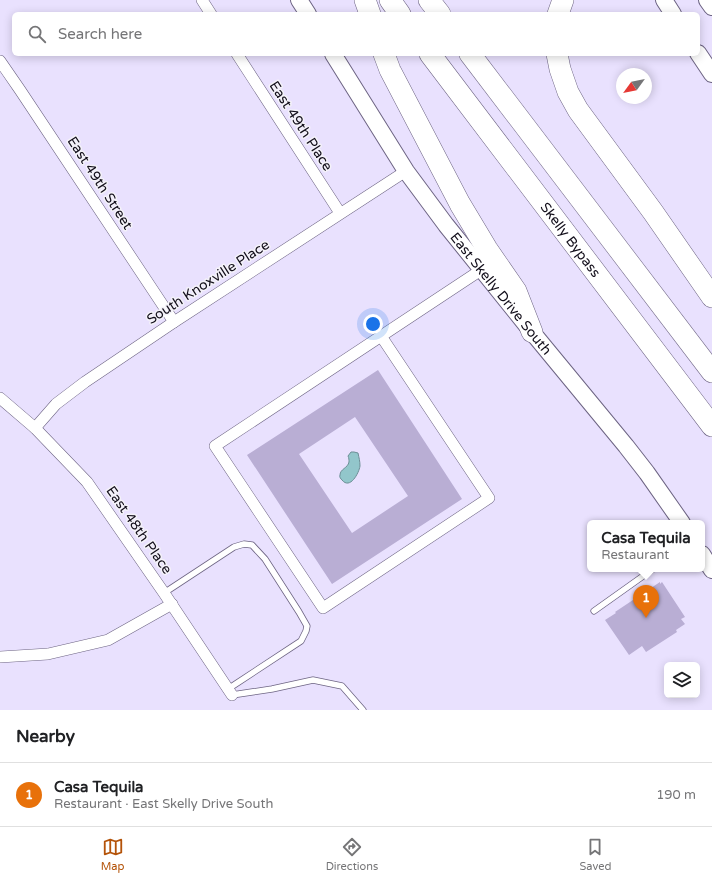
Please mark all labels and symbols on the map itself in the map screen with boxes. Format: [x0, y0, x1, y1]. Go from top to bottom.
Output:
north arrow [616, 68, 652, 104]
street label: East 49th Place [266, 78, 336, 174]
street label: East 49th Street [64, 133, 137, 233]
street label: Skelly Bypass [537, 199, 605, 281]
street label: East Skelly Drive South [447, 229, 556, 358]
street label: South Knoxville Place [144, 236, 273, 328]
your location [363, 314, 383, 334]
street label: East 48th Place [102, 483, 176, 577]
pin: 1 [633, 585, 659, 618]

